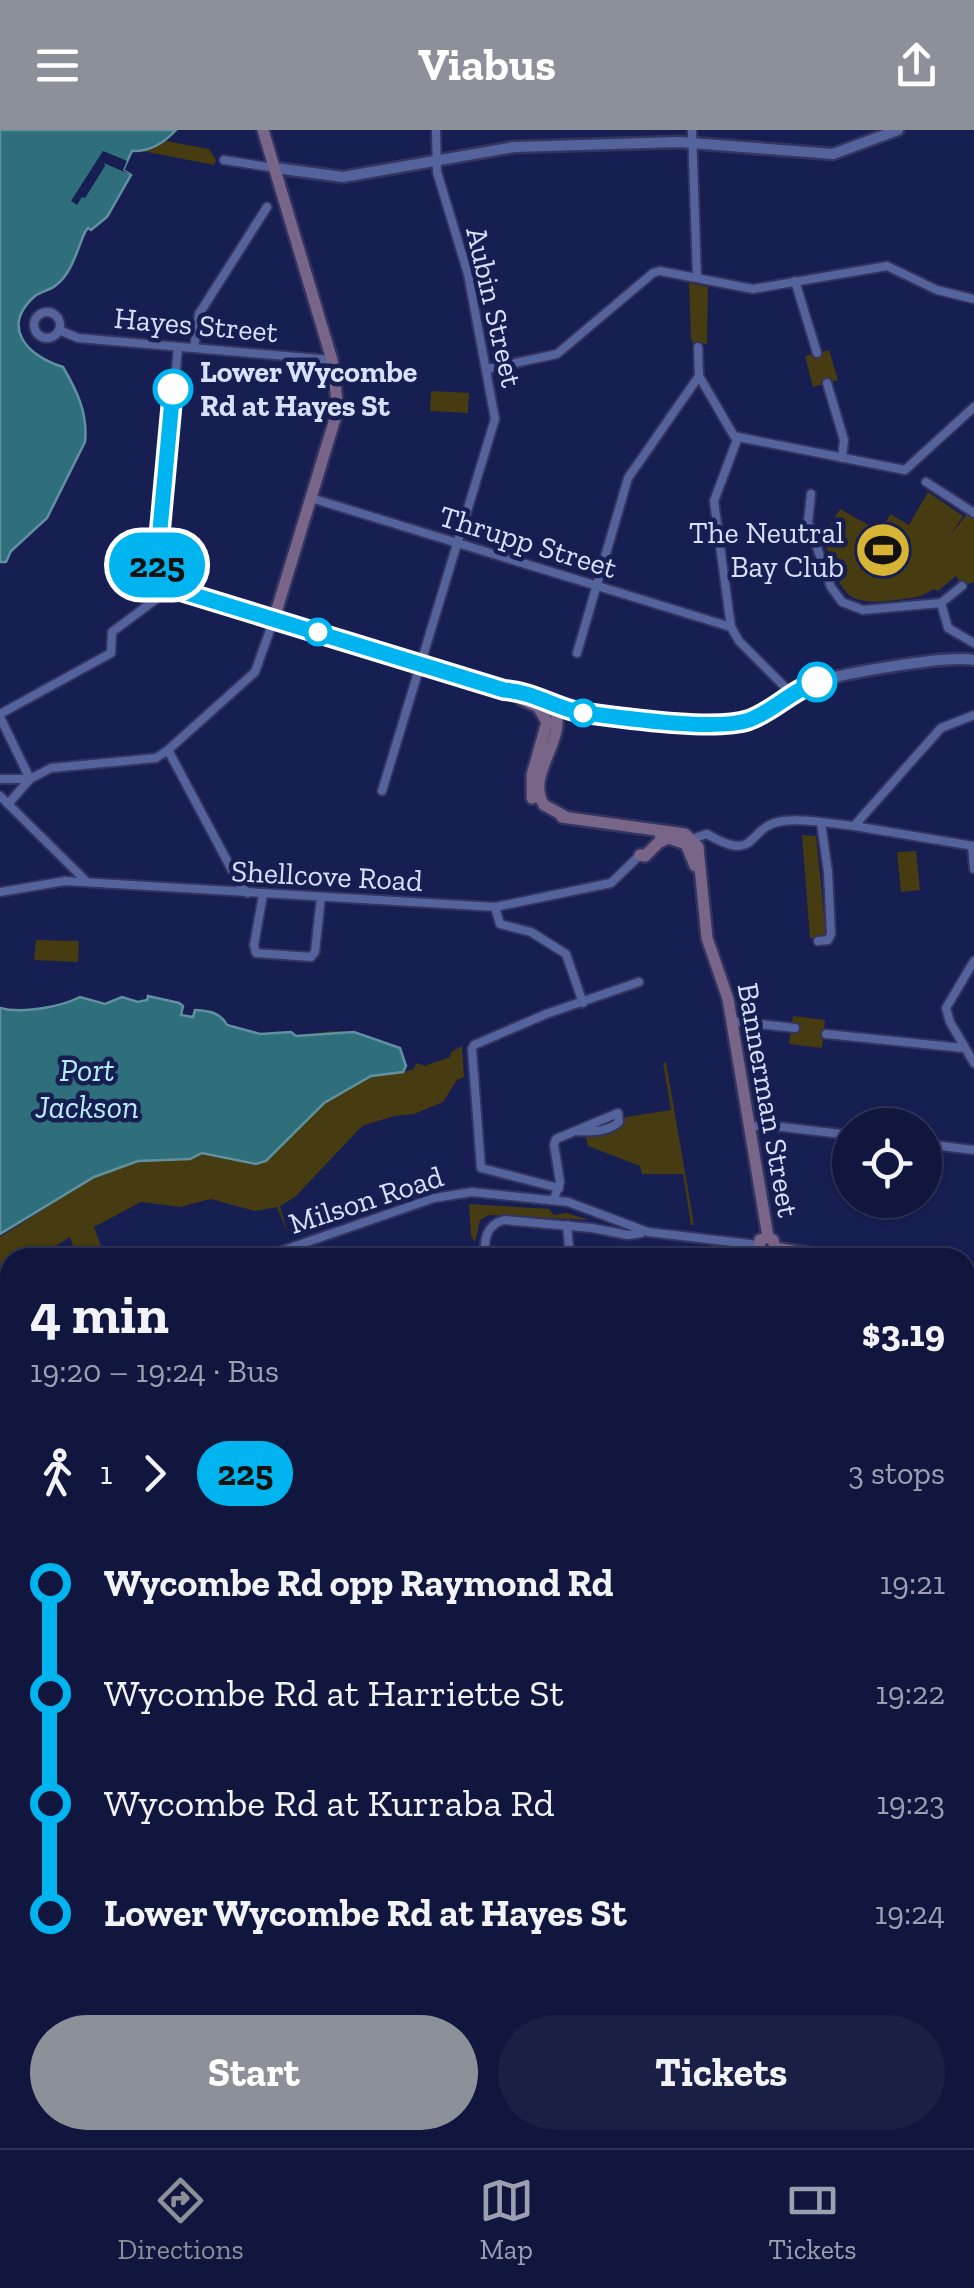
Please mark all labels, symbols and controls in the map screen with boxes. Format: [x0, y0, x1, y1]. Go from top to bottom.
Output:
icon: menu [30, 38, 85, 93]
text: Viabus [418, 38, 556, 92]
icon: share [889, 38, 944, 93]
street label: Aubin Street [458, 223, 530, 391]
street label: Hayes Street [113, 300, 279, 350]
place label: Lower Wycombe Rd at Hayes St [200, 354, 417, 424]
marker: Lower Wycombe Rd at Hayes St [154, 370, 192, 408]
street label: Thrupp Street [435, 498, 621, 586]
place label: The Neutral Bay Club [689, 515, 844, 585]
sports icon: The Neutral Bay Club [853, 520, 913, 580]
line badge: 225 [100, 532, 214, 598]
text: 225 [129, 544, 185, 586]
unlabelled marker [305, 619, 331, 645]
unlabelled marker [798, 663, 836, 701]
unlabelled marker [570, 700, 596, 726]
street label: Shellcove Road [230, 853, 424, 899]
street label: Bannerman Street [730, 980, 806, 1220]
water label: Port Jackson [34, 1051, 139, 1126]
map controls [832, 1108, 942, 1218]
button: locate [832, 1108, 942, 1218]
street label: Milson Road [284, 1158, 448, 1242]
text: 4 min [30, 1281, 169, 1347]
text: $3.19 [862, 1310, 945, 1356]
text: 19:20 – 19:24 · Bus [30, 1352, 279, 1390]
icon: walk [30, 1446, 85, 1501]
icon: forward [127, 1446, 182, 1501]
text: 225 [217, 1452, 273, 1494]
text: 1 [100, 1454, 112, 1492]
text: 3 stops [848, 1454, 945, 1492]
text: Wycombe Rd opp Raymond Rd [104, 1560, 613, 1606]
text: 19:21 [880, 1564, 945, 1602]
text: Wycombe Rd at Harriette St [104, 1670, 564, 1716]
text: 19:22 [876, 1674, 945, 1712]
text: Wycombe Rd at Kurraba Rd [104, 1780, 554, 1826]
text: 19:23 [876, 1784, 945, 1822]
text: Lower Wycombe Rd at Hayes St [104, 1890, 627, 1936]
text: 19:24 [875, 1894, 945, 1932]
button: Start [30, 2015, 478, 2130]
button: Tickets [498, 2015, 945, 2130]
tab: Directions [117, 2173, 244, 2266]
tab: Map [479, 2173, 534, 2266]
tab: Tickets [768, 2173, 857, 2266]

